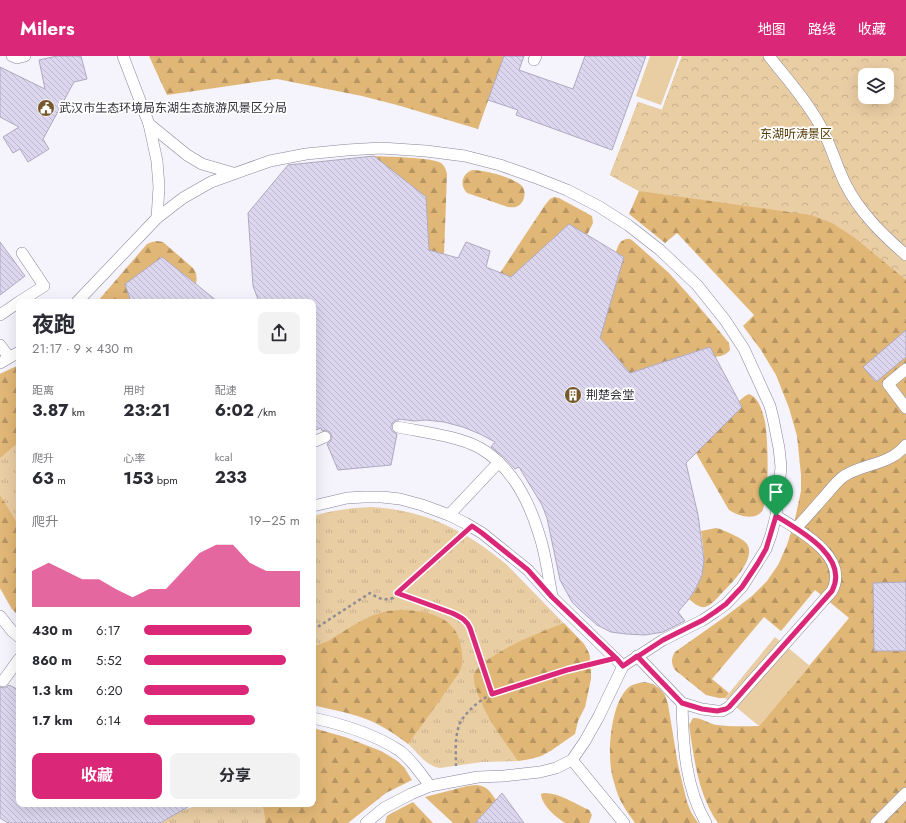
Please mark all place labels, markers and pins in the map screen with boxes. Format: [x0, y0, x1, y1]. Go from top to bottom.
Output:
public building icon: 武汉市生态环境局东湖生态旅游风景区分局 [36, 98, 56, 118]
place label: 武汉市生态环境局东湖生态旅游风景区分局 [59, 99, 287, 117]
building icon: 荆楚会堂 [563, 385, 583, 405]
place label: 荆楚会堂 [586, 386, 634, 404]
pin [759, 475, 793, 516]

